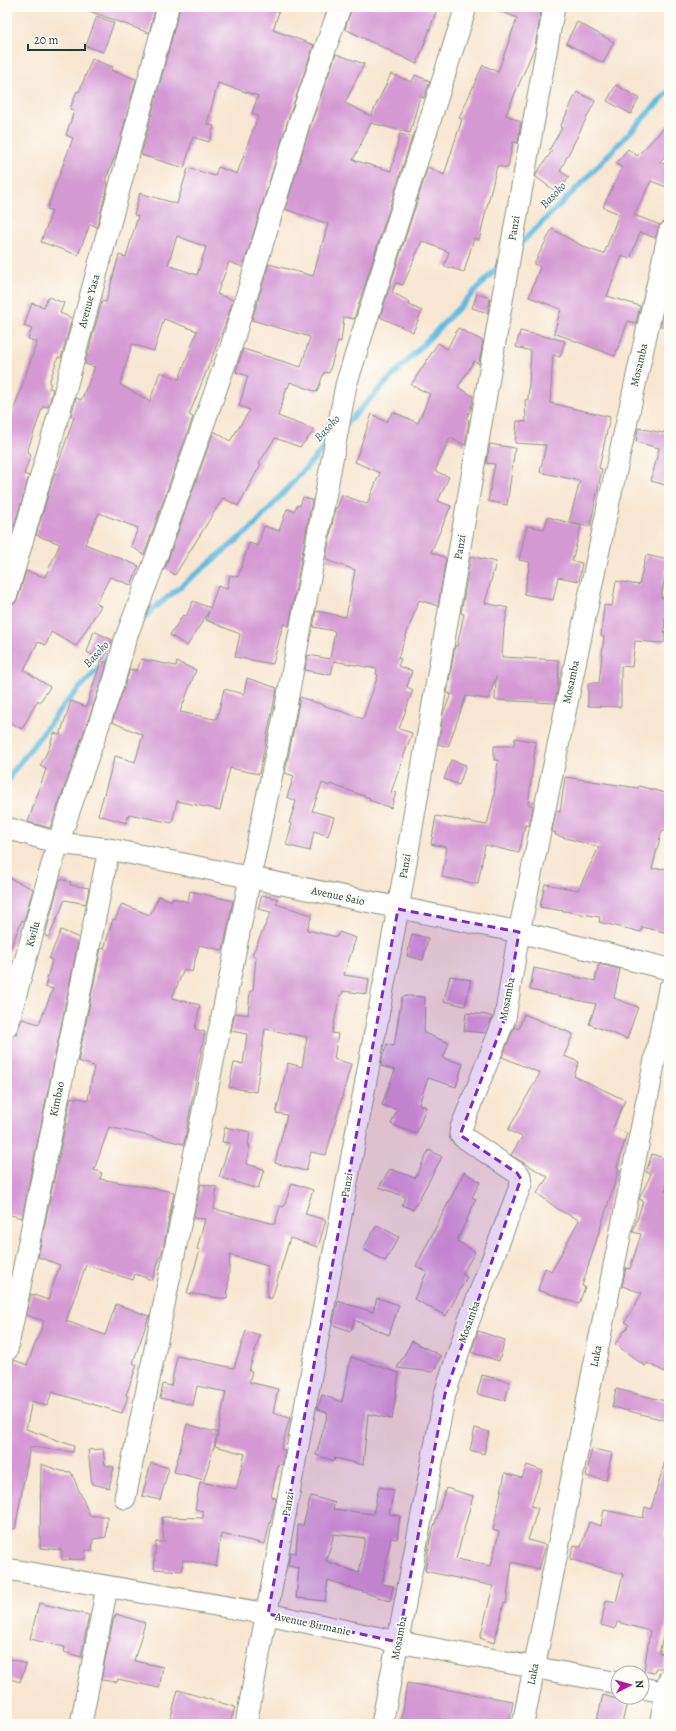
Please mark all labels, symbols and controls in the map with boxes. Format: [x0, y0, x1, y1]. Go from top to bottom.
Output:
scale bar [28, 26, 85, 52]
text: 20 m [34, 32, 58, 48]
water label: Basoko [536, 178, 570, 212]
street label: Panzi [504, 214, 524, 242]
street label: Avenue Yasa [74, 272, 104, 330]
street label: Mosamba [627, 341, 651, 388]
water label: Basoko [311, 411, 344, 445]
street label: Panzi [450, 533, 470, 561]
water label: Basoko [80, 637, 113, 671]
street label: Mosamba [559, 658, 583, 705]
street label: Panzi [395, 852, 415, 880]
street label: Avenue Saio [309, 883, 367, 909]
street label: Kwilu [22, 919, 44, 949]
street label: Mosamba [495, 975, 519, 1022]
street label: Kimbao [46, 1080, 68, 1118]
street label: Panzi [337, 1171, 357, 1199]
street label: Mosamba [454, 1298, 484, 1345]
street label: Luka [587, 1343, 606, 1368]
street label: Panzi [278, 1490, 298, 1518]
street label: Avenue Birmanie [273, 1608, 352, 1639]
street label: Mosamba [387, 1614, 411, 1661]
street label: Luka [524, 1661, 543, 1686]
north arrow [610, 1665, 650, 1705]
text: N [632, 1679, 647, 1689]

